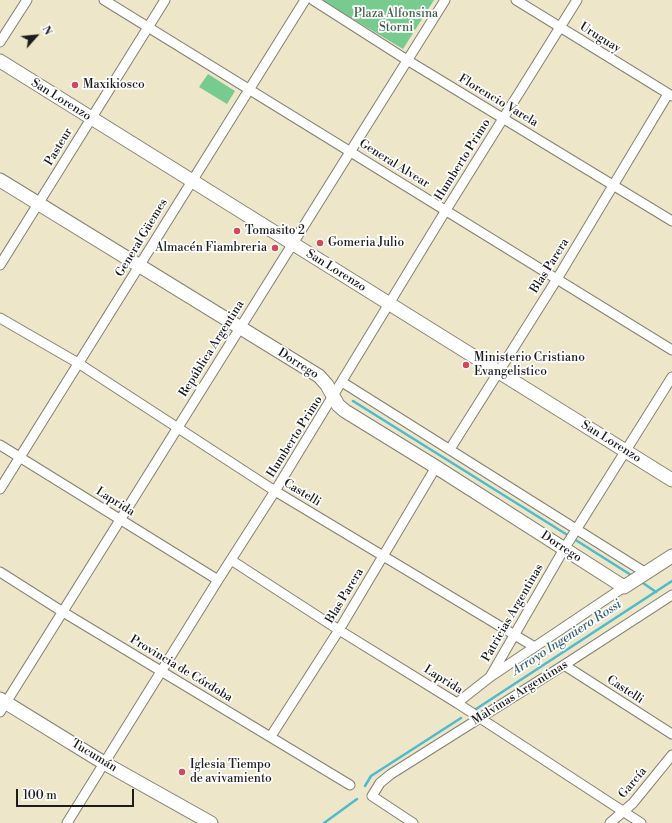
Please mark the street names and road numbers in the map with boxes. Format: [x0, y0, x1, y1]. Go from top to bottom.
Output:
street label: Uruguay [577, 20, 623, 56]
street label: Florencio Varela [456, 72, 540, 130]
street label: San Lorenzo [28, 76, 94, 124]
street label: Humberto Primo [432, 117, 494, 203]
street label: Pasteur [42, 126, 76, 168]
street label: General Alvear [356, 137, 432, 191]
street label: General Güemes [113, 196, 171, 280]
street label: Blas Parera [528, 236, 572, 296]
street label: San Lorenzo [303, 247, 369, 295]
street label: República Argentina [176, 298, 248, 400]
street label: Dorrego [275, 346, 321, 382]
street label: Humberto Primo [264, 394, 326, 480]
street label: San Lorenzo [578, 418, 644, 466]
street label: Castelli [281, 476, 323, 510]
street label: Laprida [93, 484, 137, 520]
street label: Dorrego [538, 529, 584, 565]
street label: Patricias Argentinas [479, 562, 547, 664]
street label: Blas Parera [323, 566, 367, 626]
street label: Provincia de Córdoba [127, 633, 235, 705]
street label: Malvinas Argentinas [469, 658, 571, 728]
street label: Laprida [421, 662, 465, 698]
street label: Castelli [604, 673, 646, 707]
street label: Tucumán [68, 737, 120, 775]
street label: García [616, 765, 650, 801]

